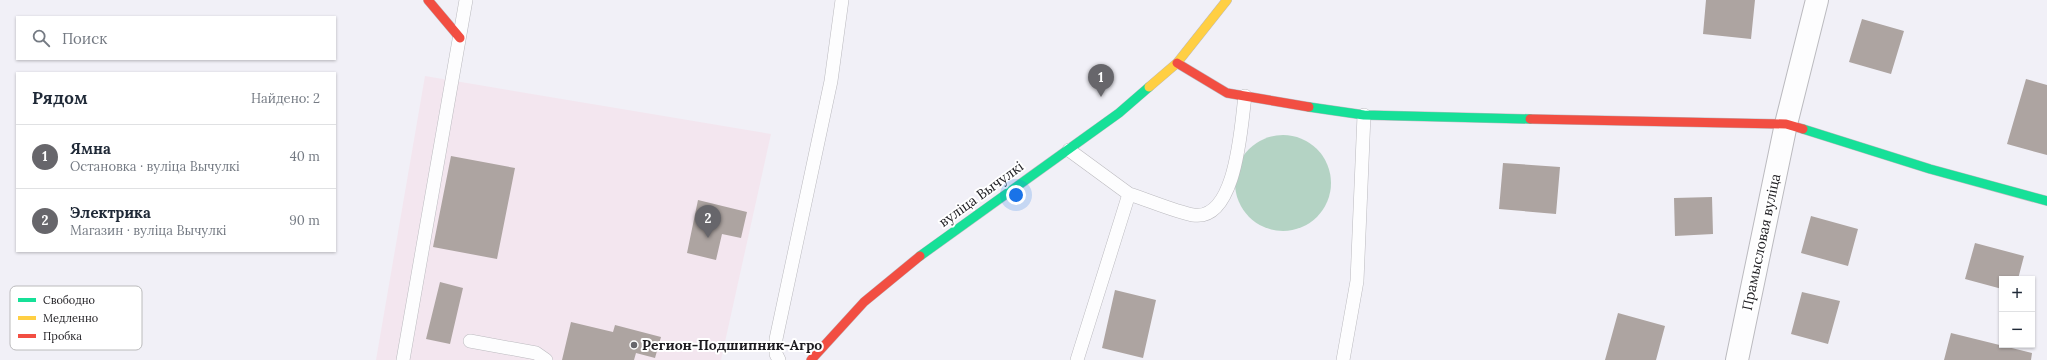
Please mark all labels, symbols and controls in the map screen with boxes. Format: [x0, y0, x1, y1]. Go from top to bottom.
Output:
search box [16, 16, 336, 60]
icon: search [30, 27, 52, 49]
text: Поиск [62, 29, 107, 48]
pin: 1 [1088, 64, 1114, 97]
text: Рядом [32, 87, 88, 109]
text: Найдено: 2 [251, 90, 320, 107]
text: Ямна [70, 139, 111, 158]
text: 1 [42, 148, 48, 165]
text: 40 m [290, 148, 320, 165]
street label: вуліца Вычулкі [935, 157, 1027, 231]
text: Остановка · вуліца Вычулкі [70, 158, 240, 175]
street label: Прамысловая вуліца [1738, 172, 1784, 312]
your location [1006, 185, 1026, 205]
text: Электрика [70, 203, 151, 222]
pin: 2 [695, 205, 721, 238]
text: 2 [42, 212, 48, 229]
text: 90 m [289, 212, 320, 229]
text: Магазин · вуліца Вычулкі [70, 222, 227, 239]
map controls [1999, 276, 2035, 348]
button: + [1999, 276, 2035, 312]
legend [10, 286, 142, 350]
text: Свободно [43, 293, 95, 307]
text: Медленно [43, 311, 98, 325]
button: − [1999, 312, 2035, 348]
text: Пробка [43, 329, 82, 343]
place label: Регион-Подшипник-Агро [642, 336, 822, 354]
marker: Регион-Подшипник-Агро [629, 340, 639, 350]

